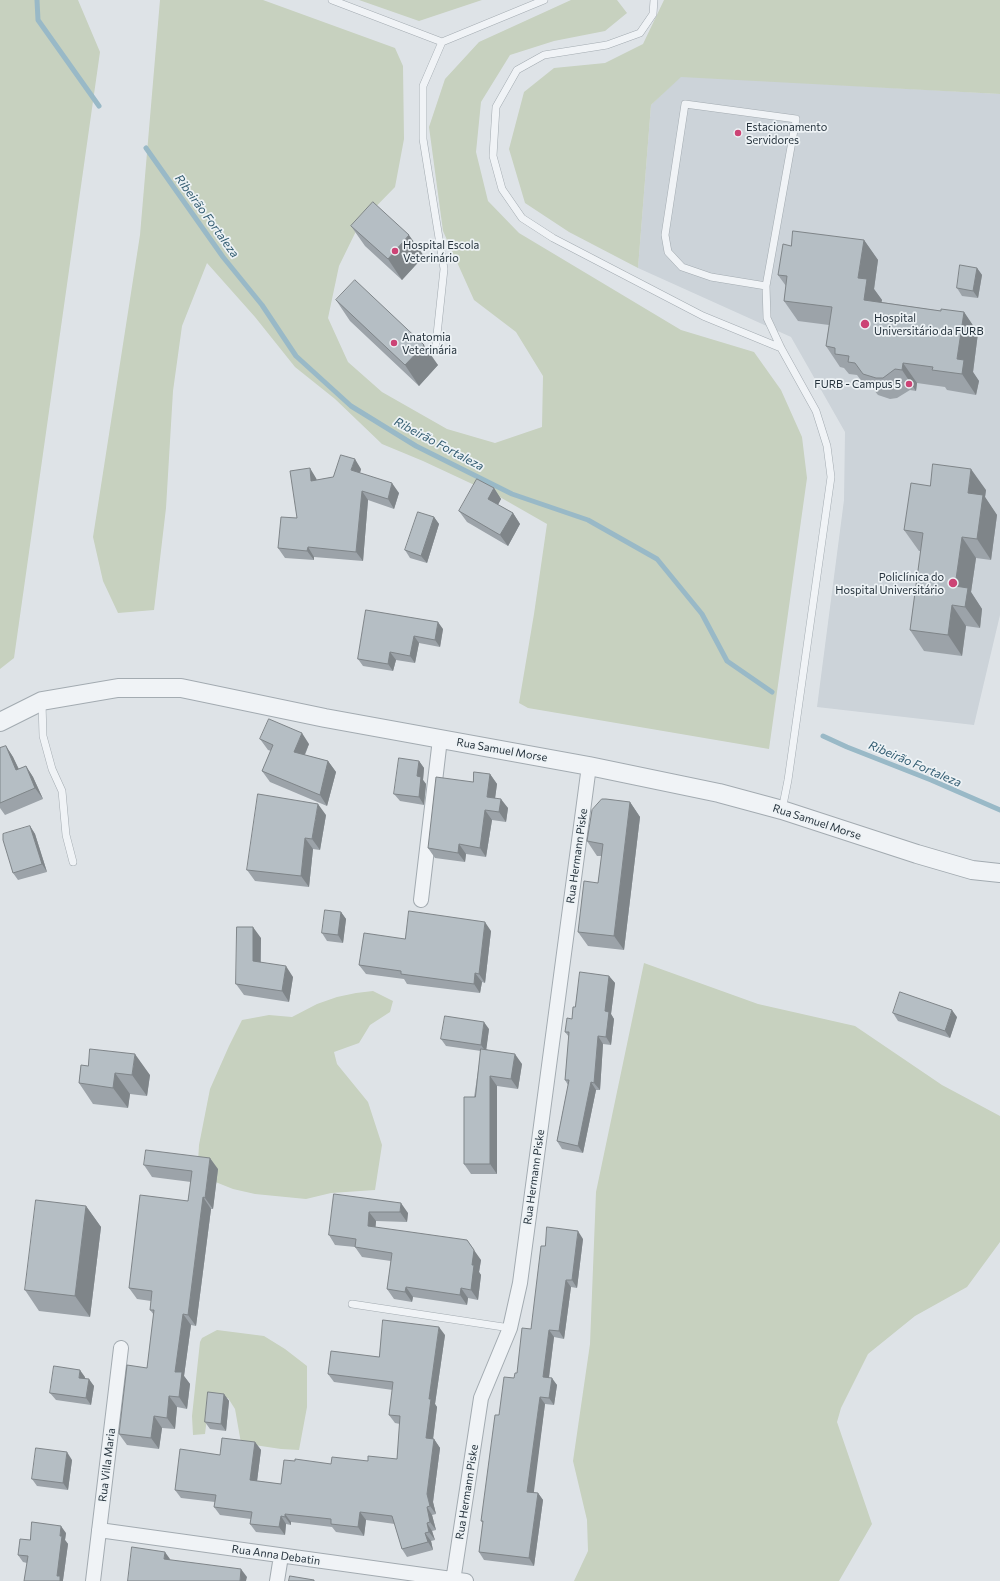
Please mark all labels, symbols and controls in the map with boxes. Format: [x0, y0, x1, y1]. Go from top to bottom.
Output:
place label: Estacionamento Servidores [746, 120, 827, 146]
marker: Estacionamento Servidores [733, 128, 743, 138]
water label: Ribeirão Fortaleza [172, 172, 242, 260]
place label: Hospital Escola Veterinário [403, 238, 479, 264]
marker: Hospital Escola Veterinário [390, 246, 400, 256]
place label: Hospital Universitário da FURB [874, 311, 984, 337]
marker: Hospital Universitário da FURB [859, 318, 871, 330]
place label: Anatomia Veterinária [402, 330, 457, 356]
marker: Anatomia Veterinária [389, 338, 399, 348]
place label: FURB - Campus 5 [814, 377, 901, 391]
marker: FURB - Campus 5 [904, 379, 914, 389]
water label: Ribeirão Fortaleza [392, 414, 486, 474]
place label: Policlínica do Hospital Universitário [835, 570, 944, 596]
marker: Policlínica do Hospital Universitário [947, 577, 959, 589]
street label: Rua Samuel Morse [456, 736, 548, 764]
water label: Ribeirão Fortaleza [866, 738, 964, 790]
street label: Rua Samuel Morse [771, 802, 863, 842]
street label: Rua Hermann Piske [564, 808, 590, 904]
street label: Rua Hermann Piske [521, 1129, 547, 1225]
street label: Rua Villa Maria [96, 1427, 118, 1503]
street label: Rua Hermann Piske [453, 1444, 481, 1540]
street label: Rua Anna Debatin [231, 1542, 321, 1568]

